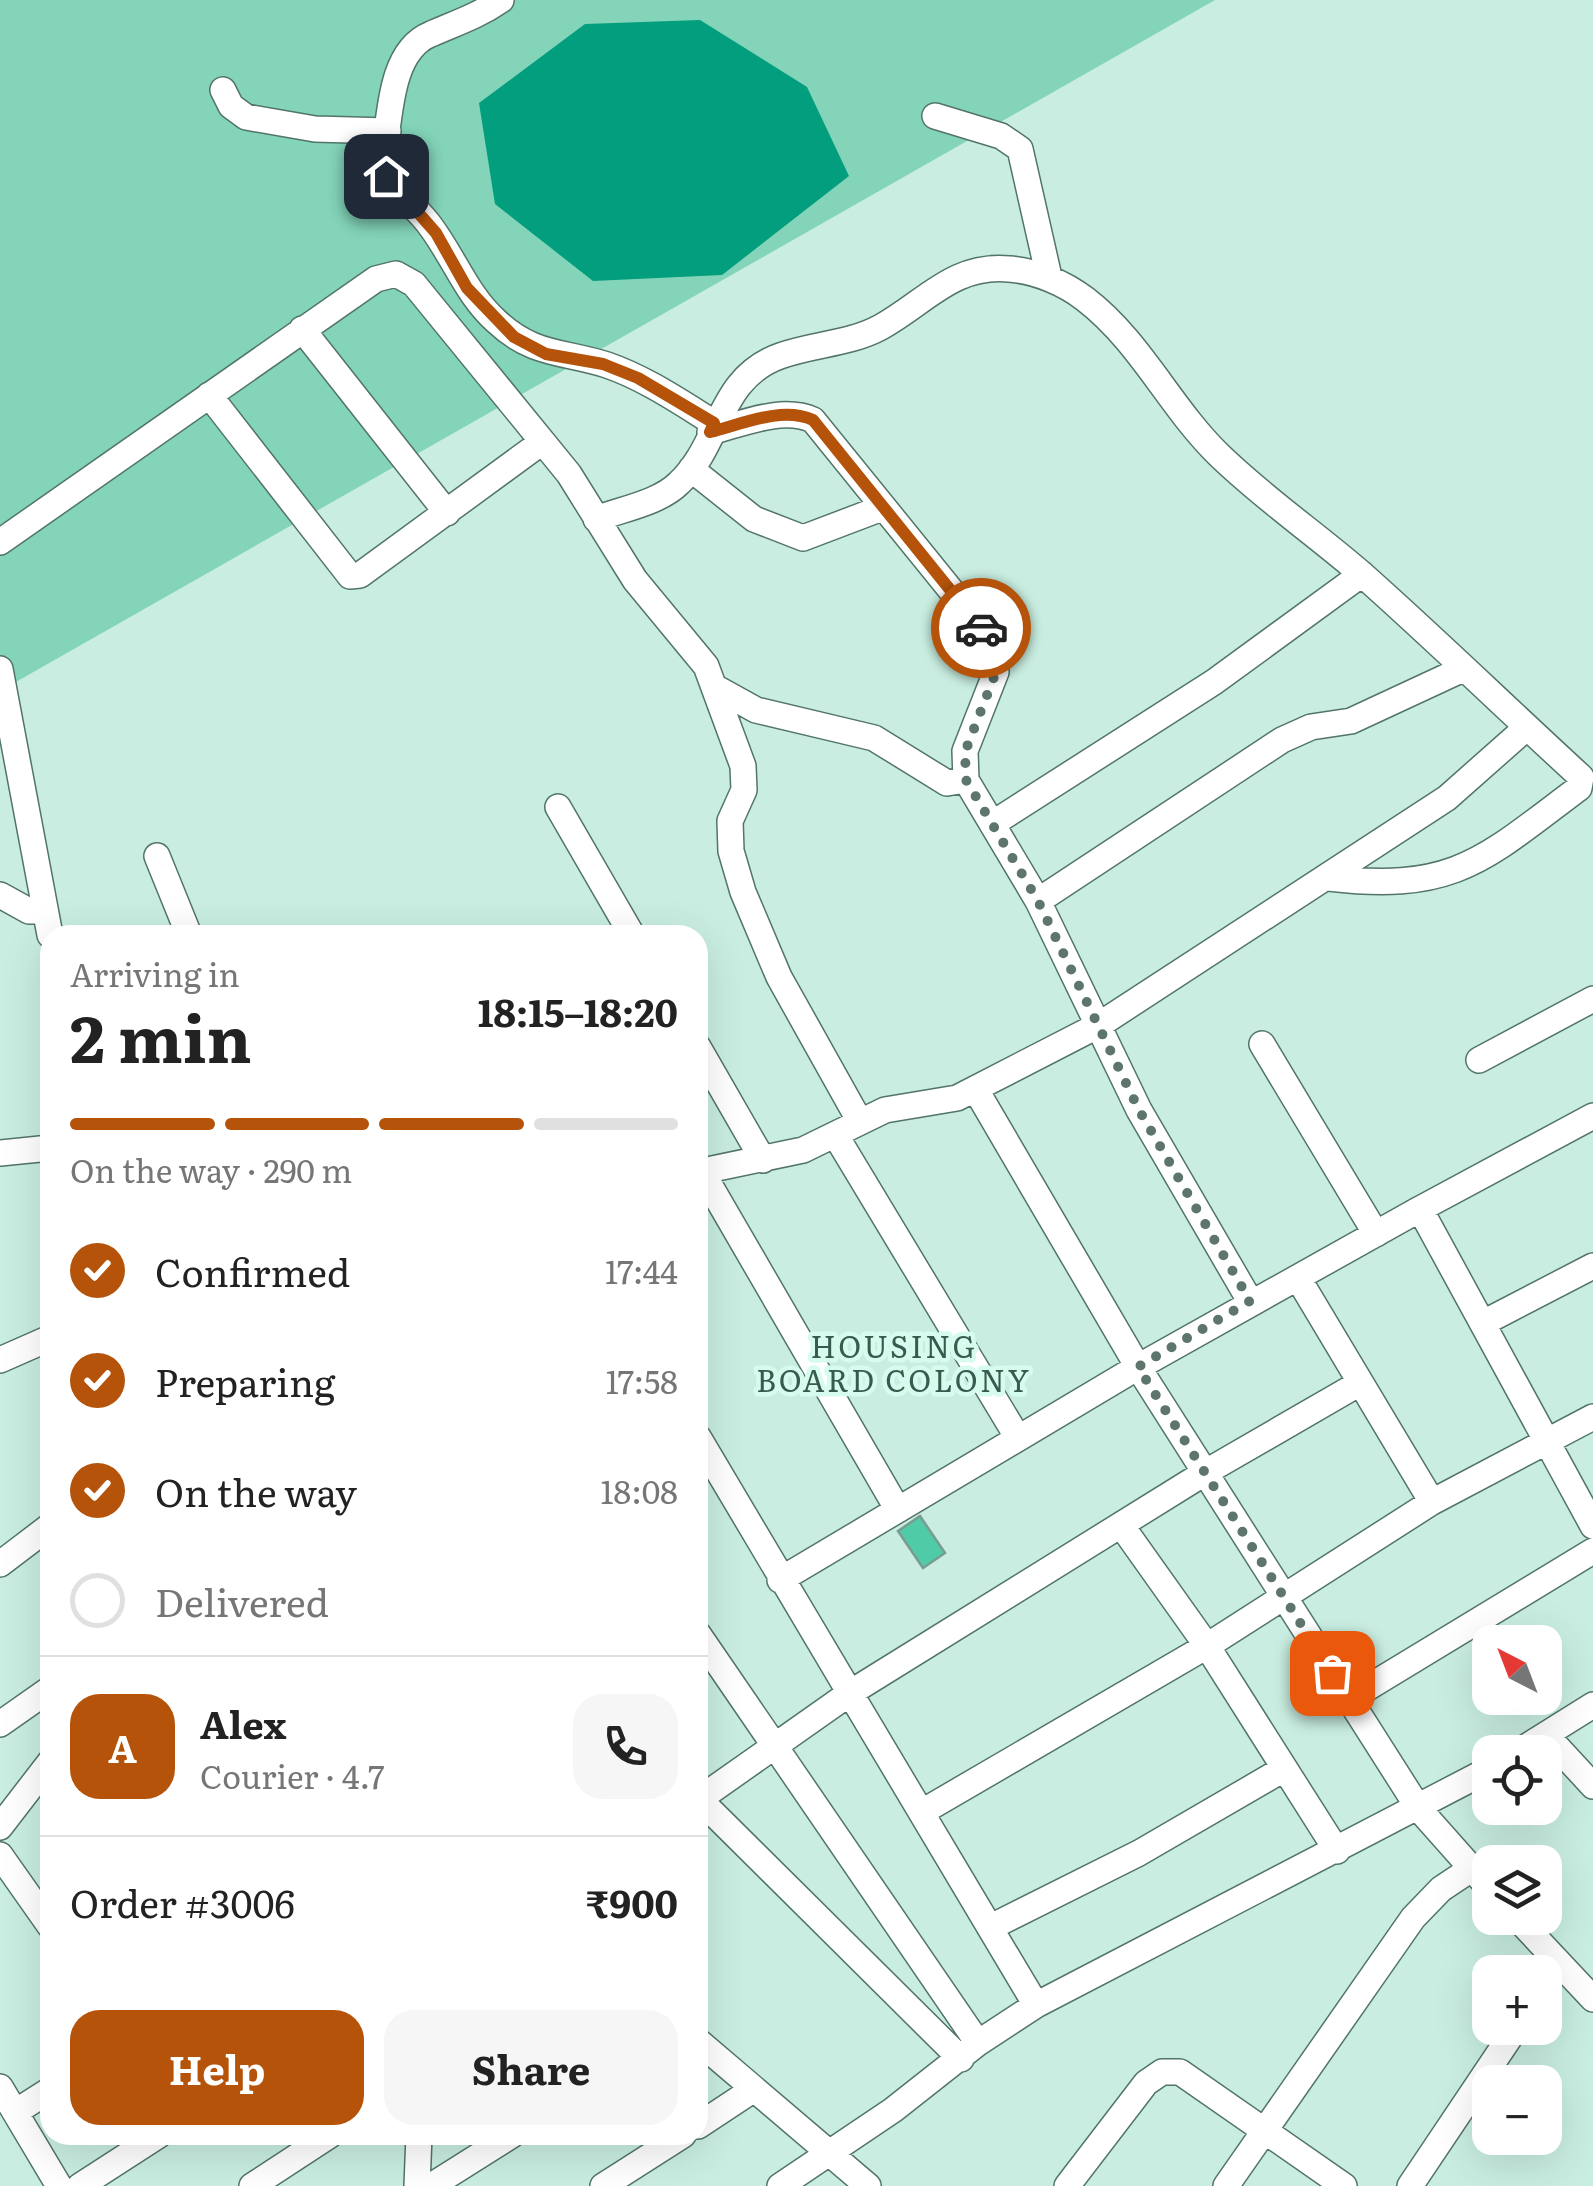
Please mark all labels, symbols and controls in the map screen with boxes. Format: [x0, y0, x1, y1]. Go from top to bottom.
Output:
pin [344, 134, 429, 219]
icon: home [359, 149, 414, 204]
courier [931, 578, 1031, 678]
icon: car [954, 601, 1009, 656]
text: Arriving in [70, 949, 240, 997]
text: 18:15–18:20 [478, 982, 678, 1039]
text: 2 min [70, 986, 252, 1083]
text: On the way · 290 m [70, 1145, 352, 1193]
text: Confirmed [155, 1242, 350, 1299]
icon: check [70, 1243, 125, 1298]
text: 17:44 [605, 1246, 678, 1294]
district label: HOUSING BOARD COLONY [756, 1323, 1032, 1401]
text: Preparing [155, 1352, 335, 1409]
icon: check [70, 1353, 125, 1408]
text: 17:58 [606, 1356, 678, 1404]
text: On the way [155, 1462, 357, 1519]
icon: check [70, 1463, 125, 1518]
text: 18:08 [601, 1466, 678, 1514]
text: Delivered [155, 1572, 329, 1629]
north arrow [1472, 1625, 1562, 1715]
map controls [1472, 1625, 1562, 2155]
pin [1290, 1631, 1375, 1716]
icon: bag [1305, 1646, 1360, 1701]
text: Alex [200, 1694, 286, 1751]
button: phone [573, 1694, 678, 1799]
text: A [108, 1718, 137, 1775]
button: locate [1472, 1735, 1562, 1825]
text: Courier · 4.7 [200, 1751, 385, 1799]
button: layers [1472, 1845, 1562, 1935]
text: Order #3006 [70, 1873, 295, 1930]
text: ₹900 [586, 1873, 678, 1930]
button: + [1472, 1955, 1562, 2045]
button: Help [70, 2010, 364, 2125]
button: Share [384, 2010, 678, 2125]
button: − [1472, 2065, 1562, 2155]

